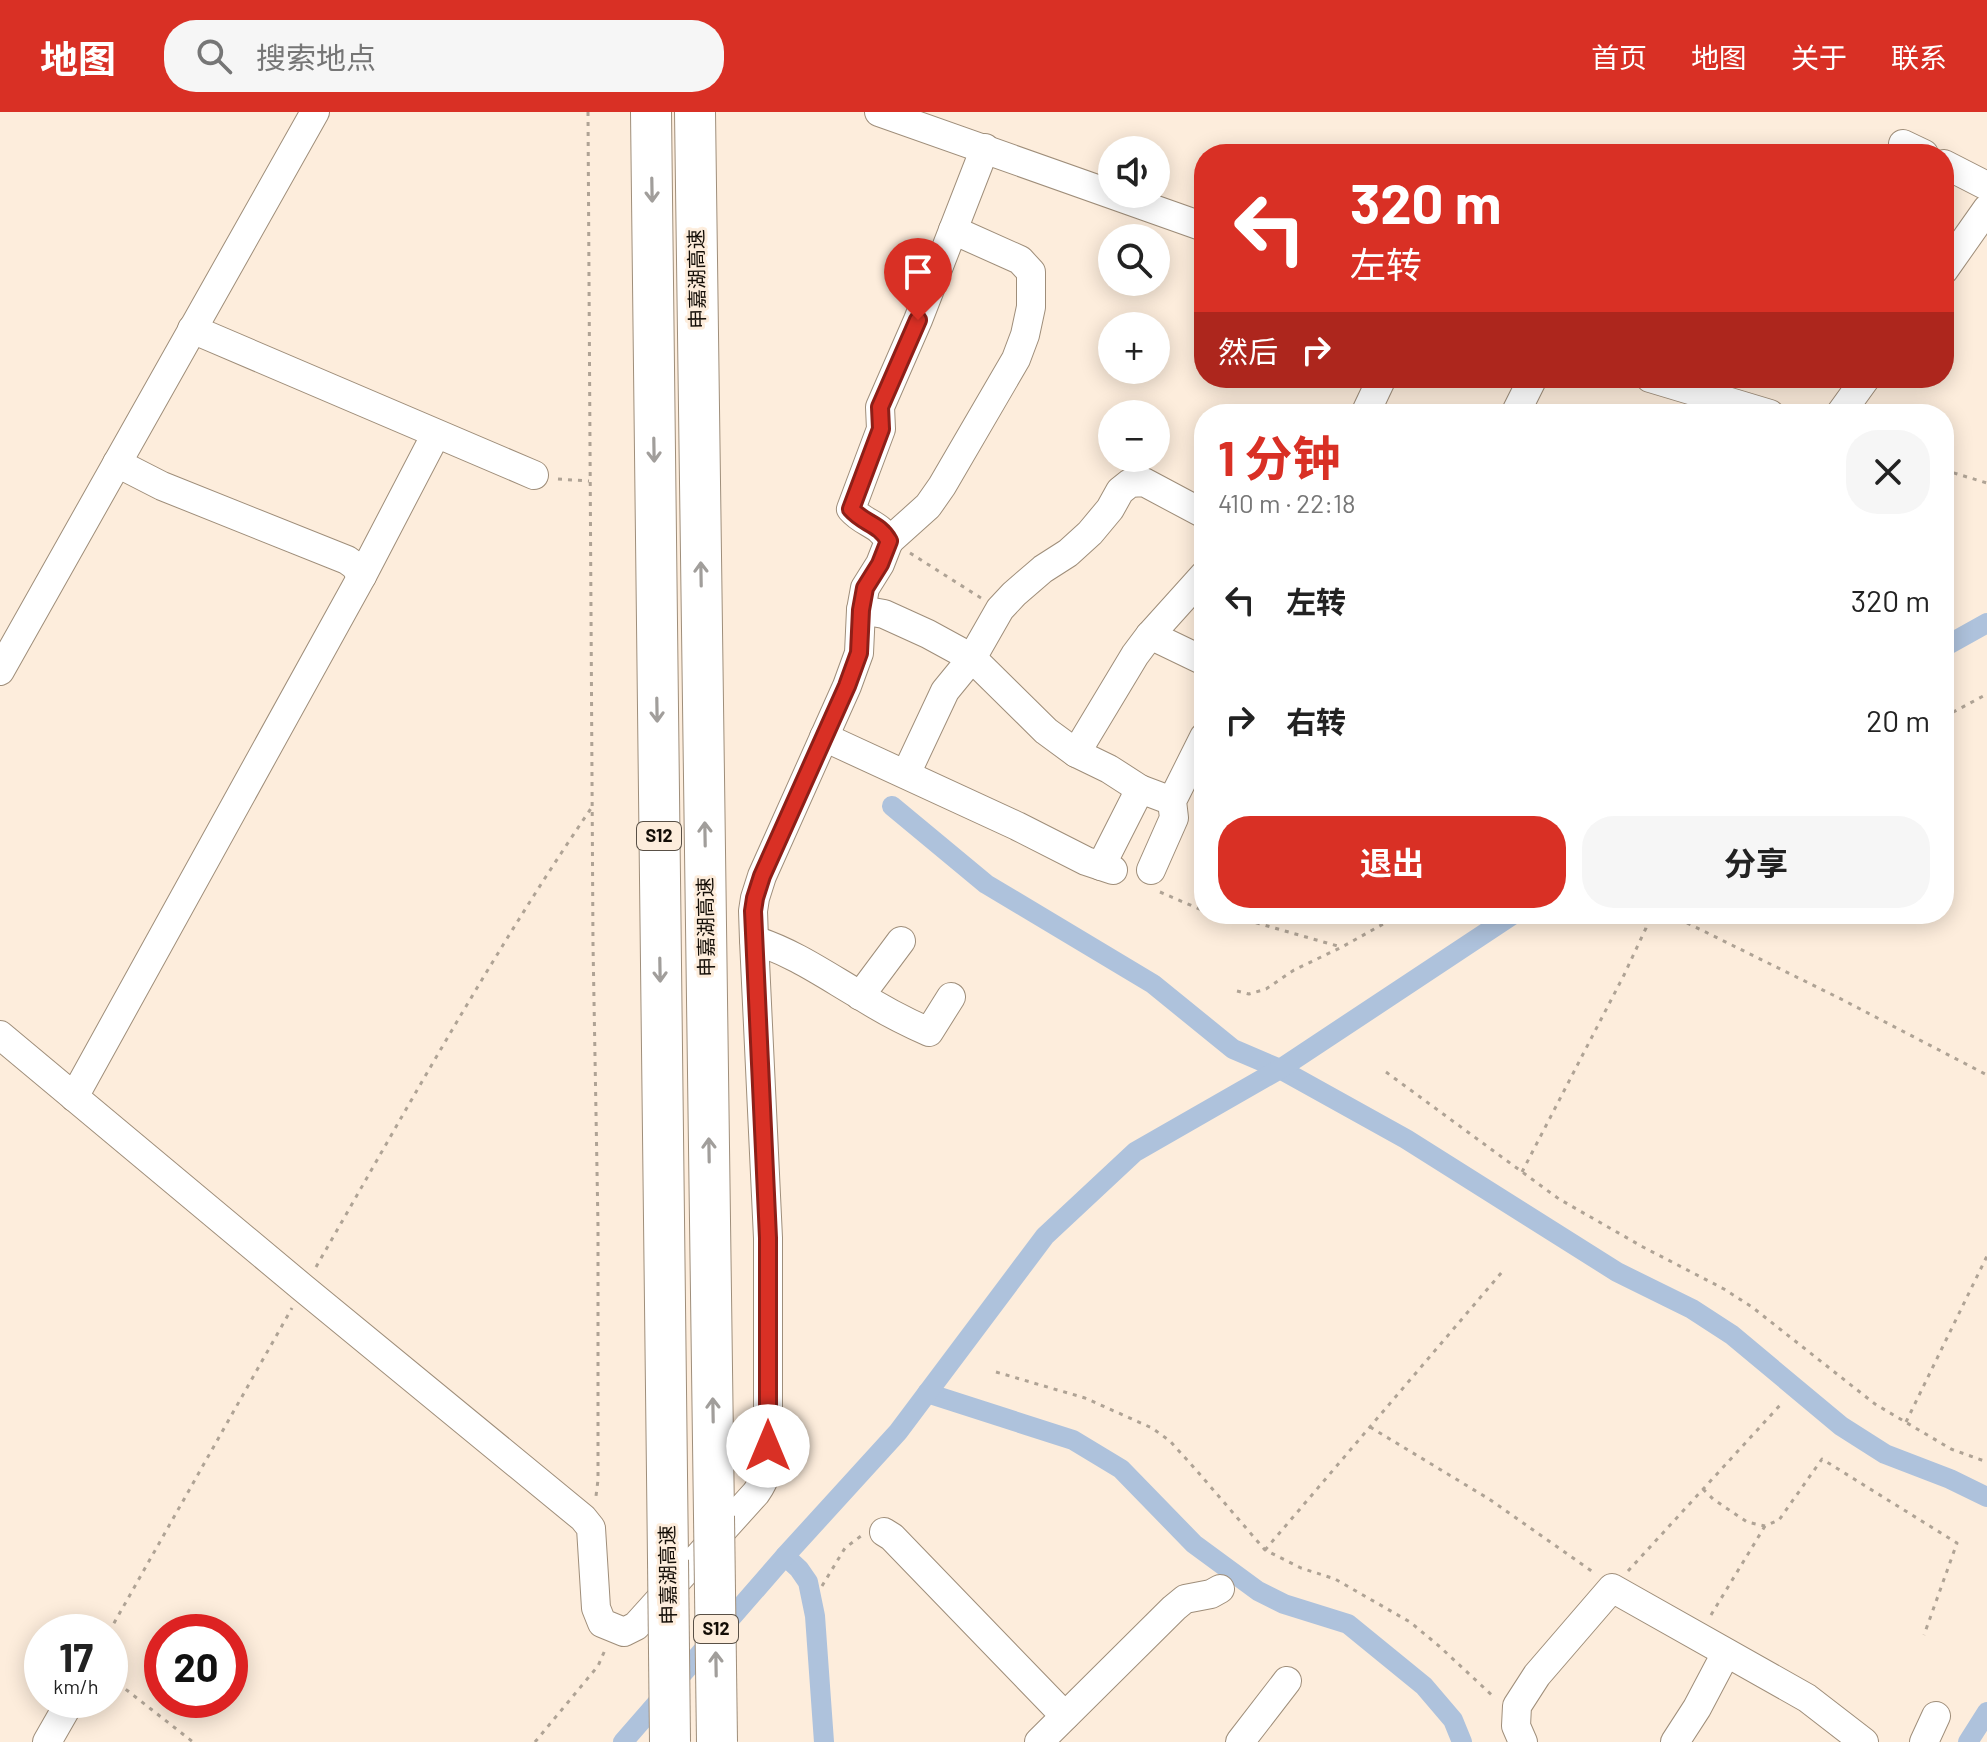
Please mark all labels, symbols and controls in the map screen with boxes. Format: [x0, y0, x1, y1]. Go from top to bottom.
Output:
search box [164, 20, 724, 92]
icon: search [192, 34, 236, 78]
text: 地图 [40, 35, 116, 81]
text: 搜索地点 [256, 39, 376, 75]
text: 首页 [1591, 40, 1647, 74]
text: 地图 [1691, 40, 1747, 74]
text: 关于 [1791, 40, 1847, 74]
text: 联系 [1891, 40, 1947, 74]
map controls [1098, 136, 1170, 472]
button: sound [1098, 136, 1170, 208]
text: 320 m [1350, 168, 1501, 235]
one-way arrow [644, 176, 659, 203]
icon: left [1218, 176, 1322, 280]
button: search [1098, 224, 1170, 296]
street label: 申嘉湖高速 [683, 229, 709, 329]
pin [884, 238, 952, 320]
text: 左转 [1350, 242, 1422, 285]
icon: arrive [896, 250, 940, 294]
button: + [1098, 312, 1170, 384]
icon: right [1294, 328, 1338, 372]
text: 然后 [1218, 333, 1278, 369]
button: − [1098, 400, 1170, 472]
text: 1 分钟 [1218, 428, 1341, 486]
button: close [1846, 430, 1930, 514]
one-way arrow [647, 436, 662, 463]
text: 410 m · 22:18 [1218, 487, 1356, 518]
one-way arrow [693, 561, 709, 588]
icon: left [1218, 578, 1262, 622]
text: 320 m [1851, 582, 1930, 618]
text: 左转 [1286, 583, 1346, 619]
one-way arrow [649, 696, 665, 723]
icon: right [1218, 698, 1262, 742]
text: 20 m [1866, 702, 1930, 738]
text: 右转 [1286, 703, 1346, 739]
button: 退出 [1218, 816, 1566, 908]
button: 分享 [1582, 816, 1930, 908]
one-way arrow [697, 821, 713, 848]
road number: S12 [637, 822, 681, 850]
street label: 申嘉湖高速 [692, 877, 718, 977]
one-way arrow [652, 956, 668, 983]
one-way arrow [701, 1137, 717, 1164]
one-way arrow [705, 1397, 721, 1424]
position arrow [726, 1404, 810, 1488]
street label: 申嘉湖高速 [654, 1525, 680, 1625]
speed limit sign: 20 [144, 1614, 248, 1718]
road number: S12 [694, 1615, 738, 1643]
text: 17 [59, 1632, 93, 1680]
one-way arrow [708, 1651, 724, 1678]
text: km/h [53, 1674, 99, 1698]

